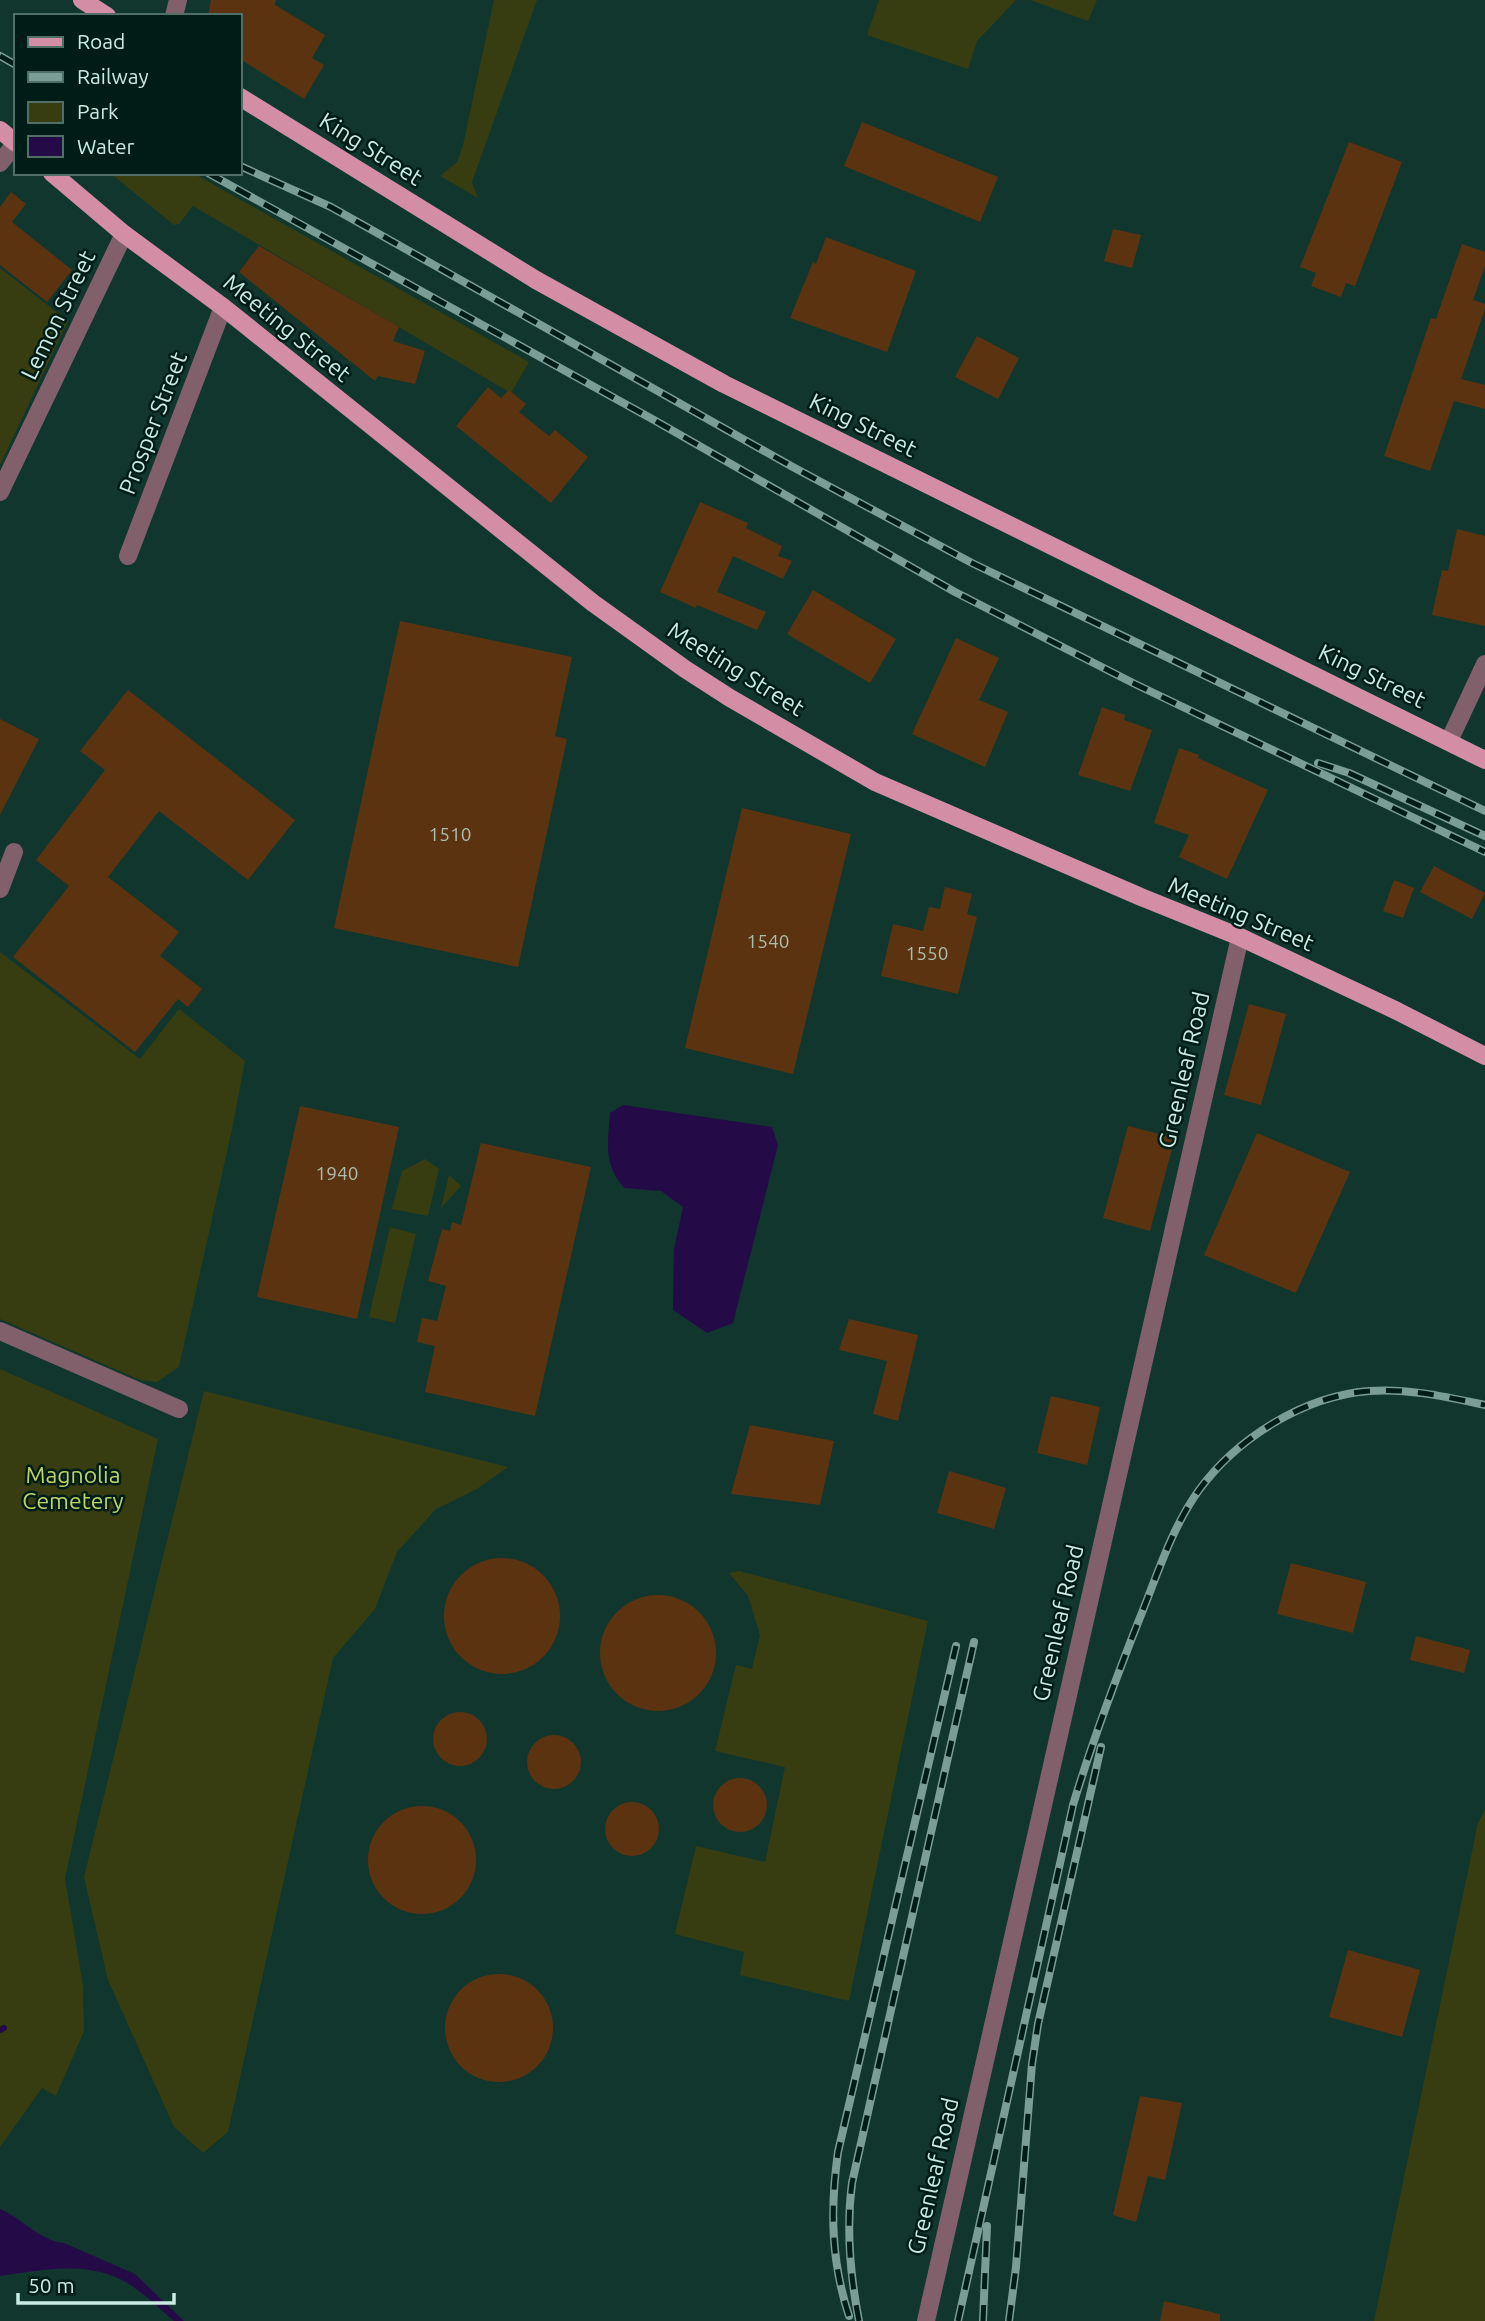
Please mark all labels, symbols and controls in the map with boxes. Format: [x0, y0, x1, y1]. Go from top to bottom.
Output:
legend [14, 14, 242, 175]
text: Road [77, 29, 125, 53]
text: Railway [77, 64, 149, 88]
text: Park [77, 99, 119, 123]
street label: King Street [315, 107, 427, 190]
text: Water [77, 134, 135, 158]
street label: Lemon Street [16, 246, 100, 383]
street label: Meeting Street [219, 269, 356, 386]
street label: Prosper Street [114, 348, 191, 497]
street label: King Street [806, 388, 921, 461]
street label: Meeting Street [664, 617, 809, 720]
street label: King Street [1315, 639, 1430, 712]
house number: 1510 [429, 823, 471, 845]
street label: Meeting Street [1165, 872, 1318, 955]
house number: 1540 [747, 930, 789, 952]
house number: 1550 [906, 942, 948, 964]
street label: Greenleaf Road [1153, 989, 1214, 1151]
house number: 1940 [316, 1162, 358, 1184]
park label: Magnolia Cemetery [22, 1462, 124, 1513]
street label: Greenleaf Road [1027, 1542, 1088, 1704]
street label: Greenleaf Road [902, 2095, 963, 2257]
scale bar [18, 2262, 173, 2306]
text: 50 m [28, 2273, 75, 2297]

